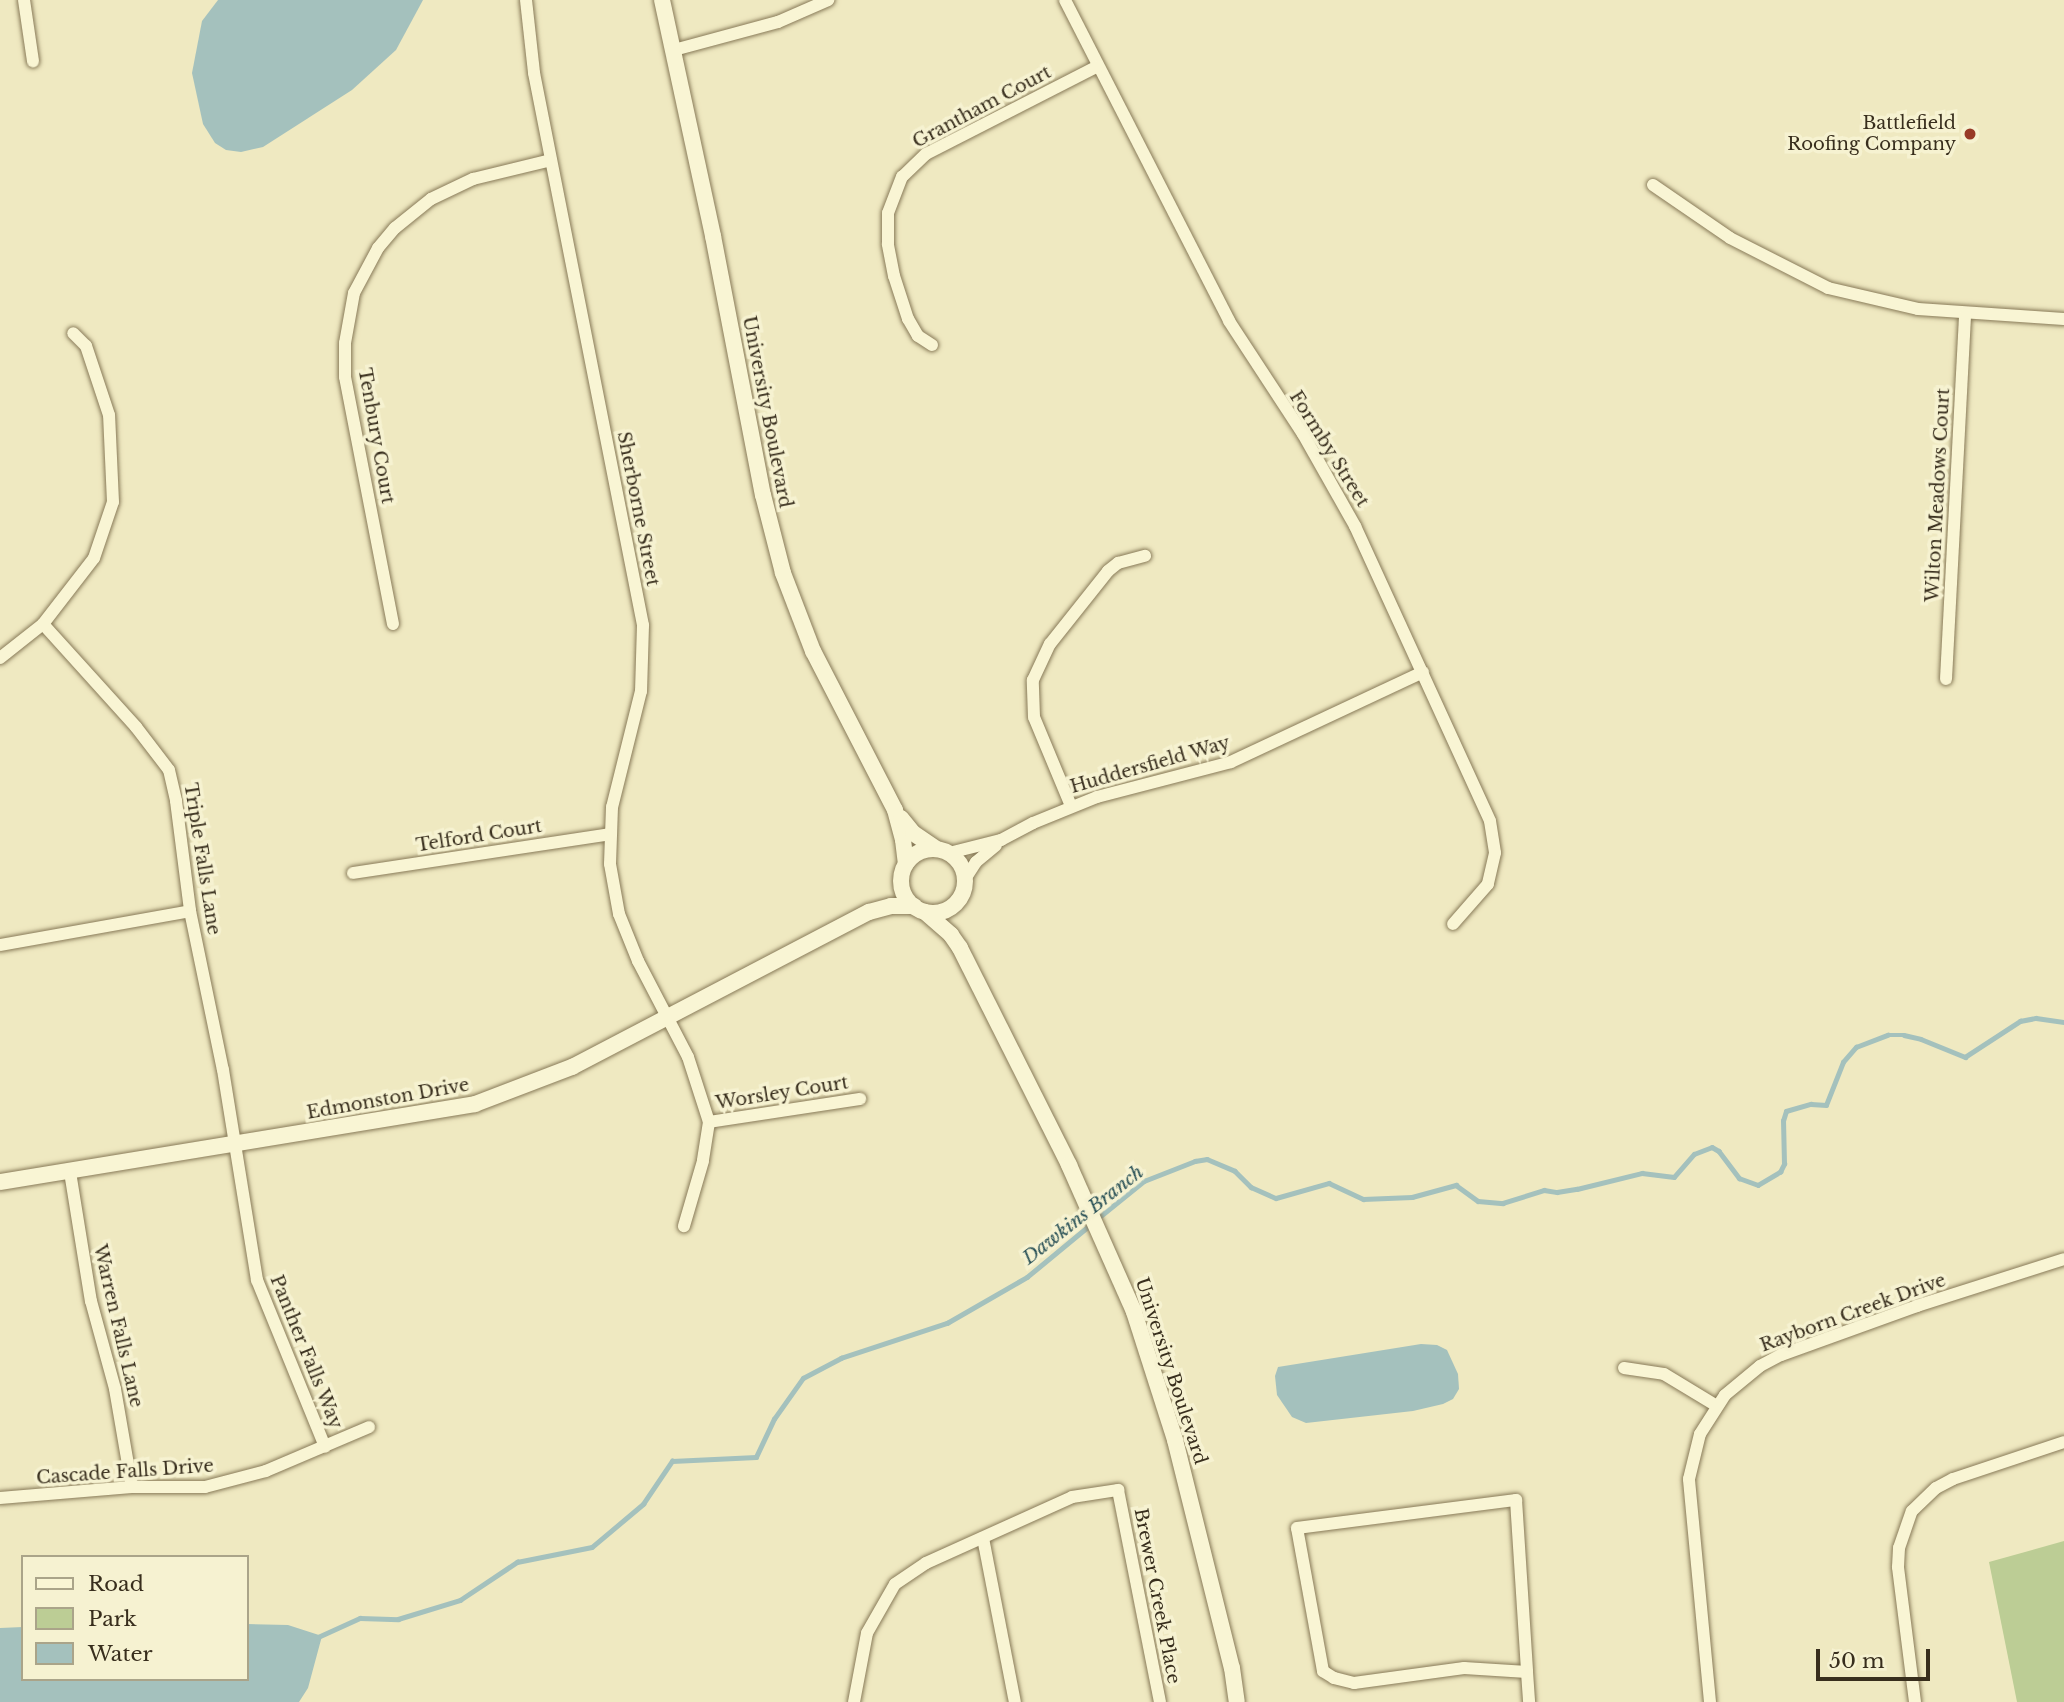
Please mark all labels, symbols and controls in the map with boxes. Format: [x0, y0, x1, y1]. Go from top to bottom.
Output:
street label: Grantham Court [909, 61, 1055, 153]
place label: Battlefield Roofing Company [1787, 113, 1956, 156]
marker: Battlefield Roofing Company [1962, 126, 1978, 142]
street label: University Boulevard [738, 314, 796, 510]
street label: Tenbury Court [353, 366, 399, 506]
street label: Formby Street [1285, 387, 1373, 511]
street label: Wilton Meadows Court [1922, 387, 1954, 603]
street label: Sherborne Street [612, 430, 664, 588]
street label: Huddersfield Way [1067, 732, 1233, 798]
street label: Triple Falls Lane [179, 781, 225, 937]
street label: Telford Court [415, 815, 543, 857]
street label: Worsley Court [714, 1072, 850, 1114]
street label: Edmonston Drive [305, 1074, 471, 1124]
water label: Dawkins Branch [1018, 1161, 1148, 1269]
street label: Warren Falls Lane [89, 1242, 147, 1410]
street label: Rayborn Creek Drive [1757, 1269, 1949, 1357]
street label: Panther Falls Way [265, 1272, 347, 1432]
street label: University Boulevard [1131, 1275, 1211, 1467]
street label: Cascade Falls Drive [36, 1455, 214, 1489]
street label: Brewer Creek Place [1129, 1506, 1185, 1686]
legend [21, 1555, 248, 1681]
text: Road [88, 1571, 144, 1597]
text: Park [88, 1606, 137, 1632]
scale bar [1819, 1636, 1933, 1680]
text: Water [88, 1641, 152, 1667]
text: 50 m [1829, 1648, 1884, 1674]

